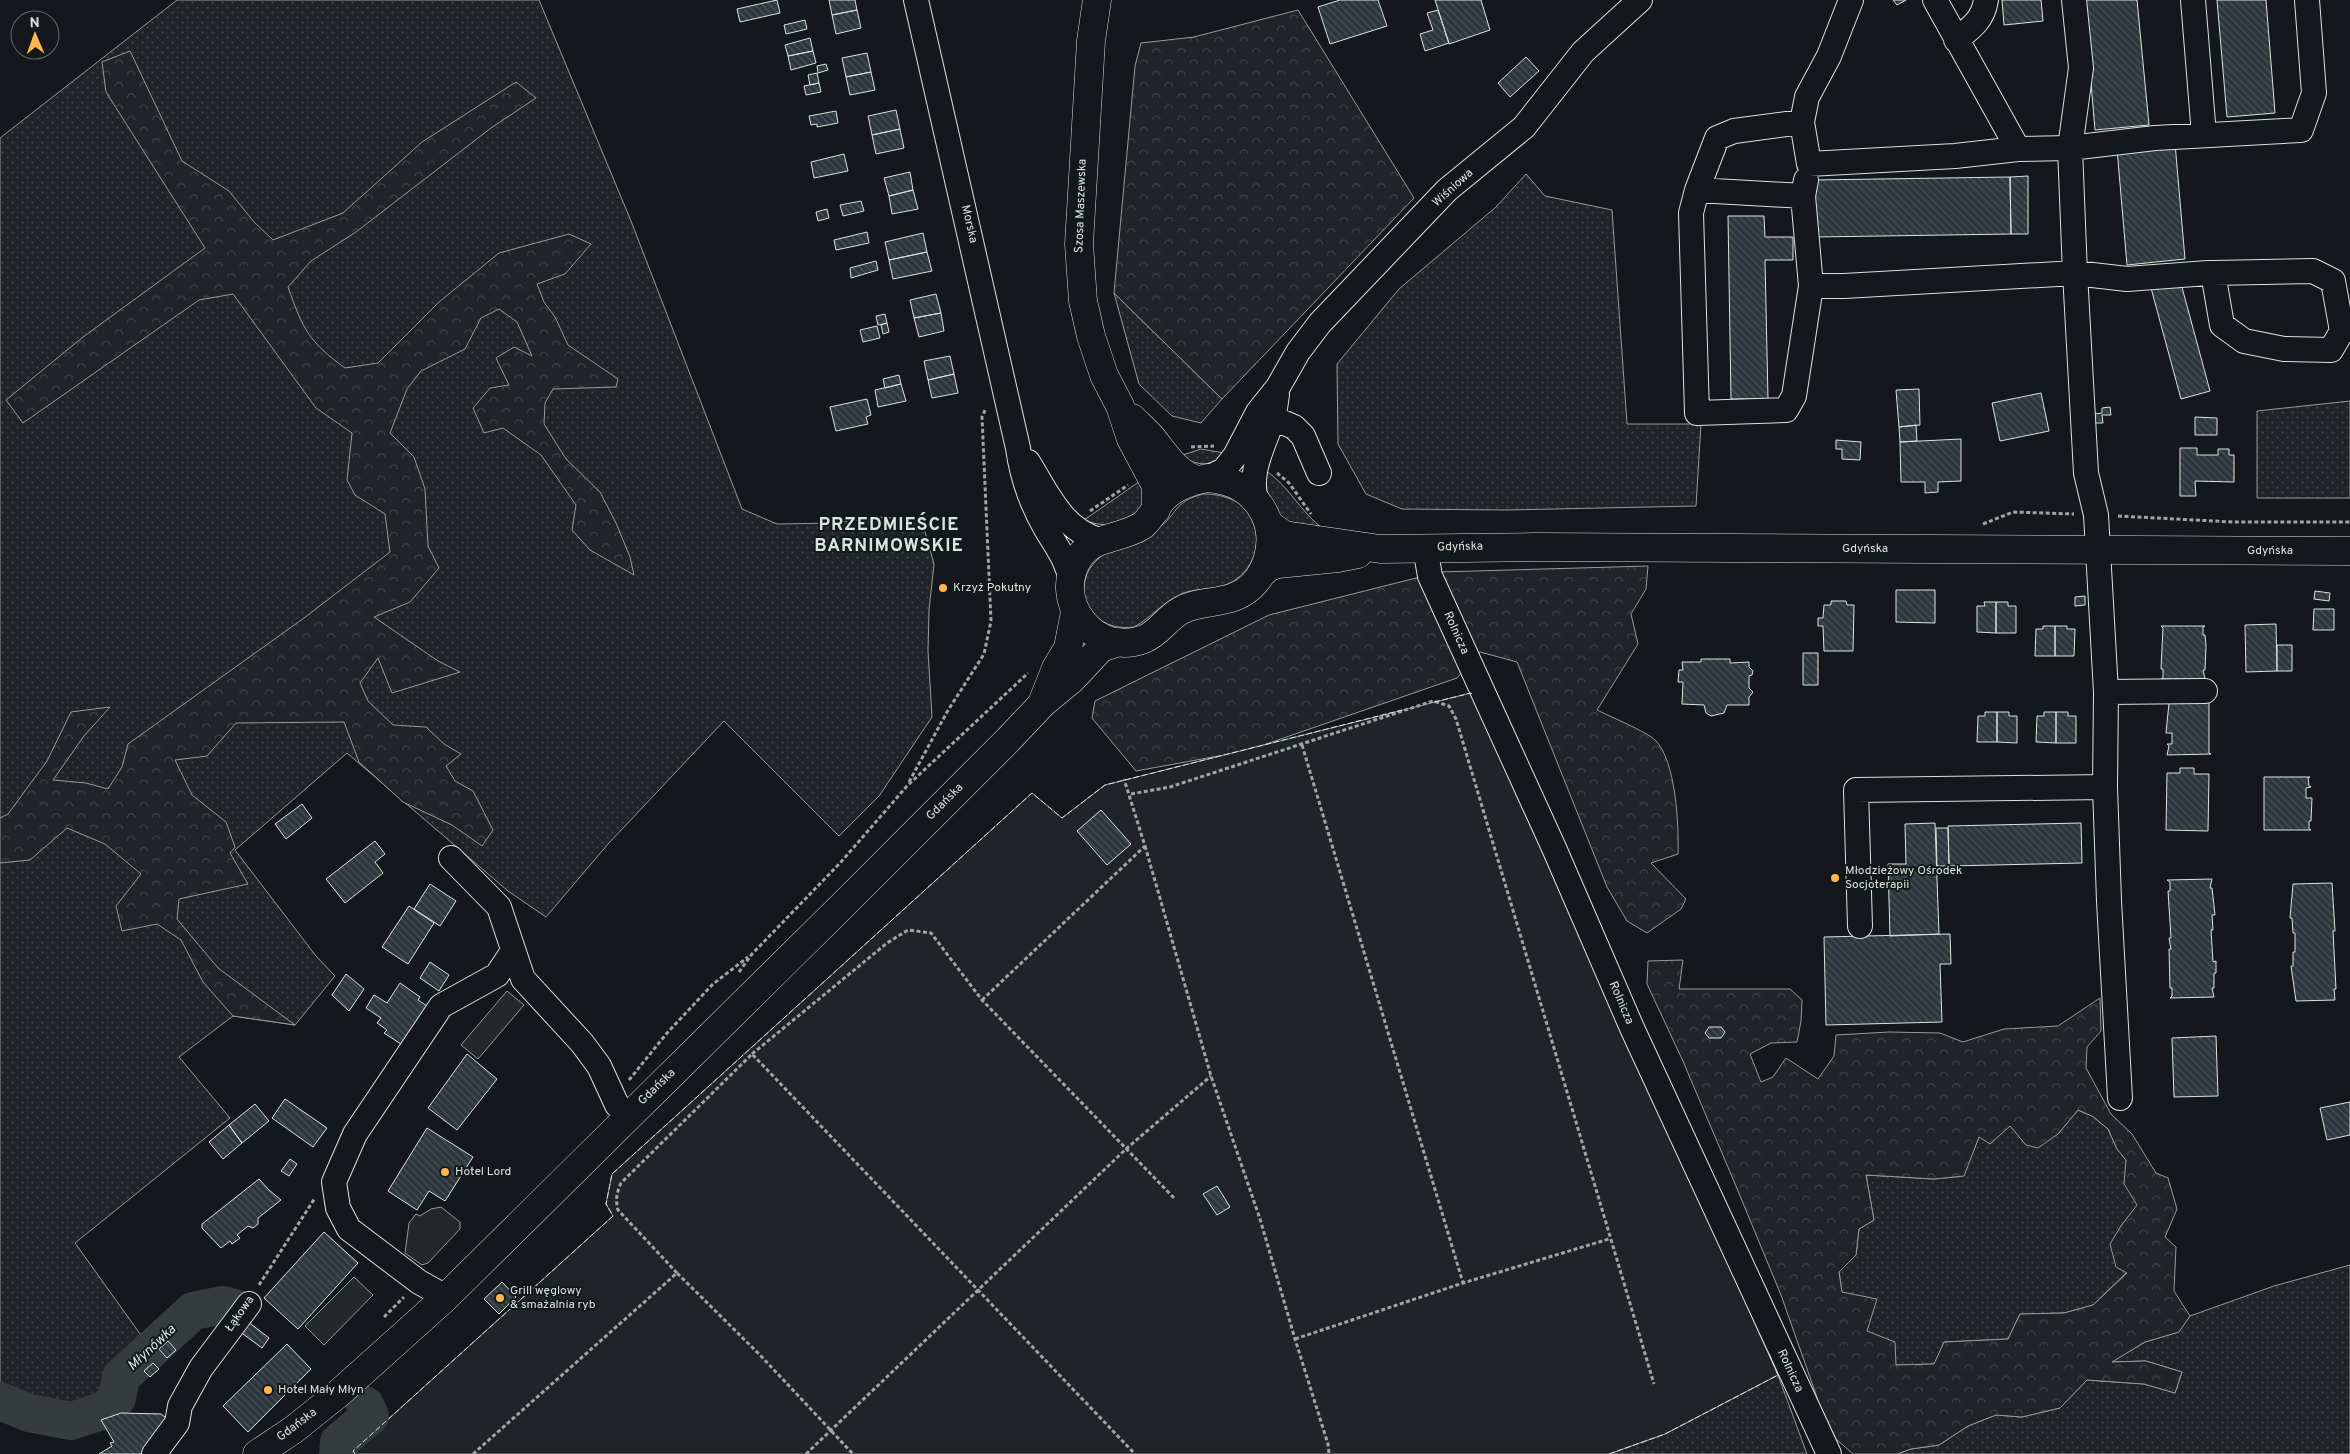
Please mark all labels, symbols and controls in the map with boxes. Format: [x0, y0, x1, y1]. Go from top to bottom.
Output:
north arrow [10, 10, 60, 60]
text: N [29, 15, 40, 32]
street label: Szosa Maszewska [1071, 159, 1091, 253]
street label: Wiśniowa [1429, 165, 1477, 211]
street label: Morska [957, 203, 981, 245]
district label: PRZEDMIEŚCIE BARNIMOWSKIE [814, 512, 964, 558]
street label: Gdyńska [1437, 539, 1483, 555]
street label: Gdyńska [1842, 541, 1888, 557]
street label: Gdyńska [2247, 543, 2293, 559]
place label: Krzyż Pokutny [953, 580, 1031, 596]
marker: Krzyż Pokutny [937, 582, 949, 594]
street label: Rolnicza [1439, 609, 1473, 657]
street label: Gdańska [923, 780, 967, 824]
place label: Młodzieżowy Ośrodek Socjoterapii [1845, 863, 1962, 893]
marker: Młodzieżowy Ośrodek Socjoterapii [1829, 872, 1841, 884]
street label: Rolnicza [1605, 979, 1637, 1027]
street label: Gdańska [635, 1065, 679, 1109]
place label: Hotel Lord [455, 1164, 511, 1180]
marker: Hotel Lord [439, 1166, 451, 1178]
place label: Grill węglowy & smażalnia ryb [510, 1283, 596, 1313]
marker: Grill węglowy & smażalnia ryb [494, 1292, 506, 1304]
street label: Łąkowa [222, 1293, 258, 1335]
water label: Młynówka [124, 1321, 180, 1375]
street label: Rolnicza [1773, 1347, 1807, 1395]
place label: Hotel Mały Młyn [278, 1382, 364, 1398]
marker: Hotel Mały Młyn [262, 1384, 274, 1396]
street label: Gdańska [274, 1405, 320, 1445]

